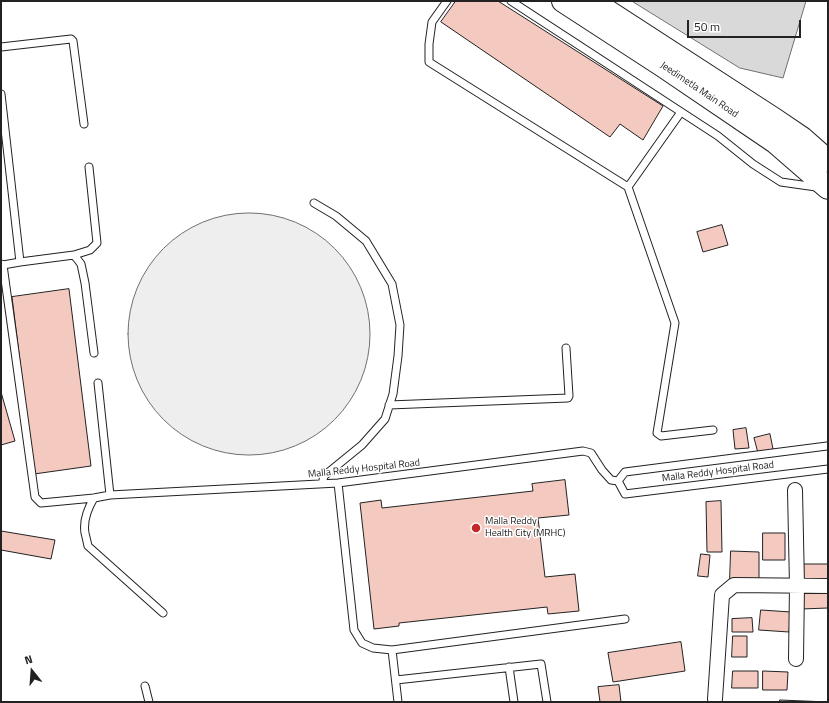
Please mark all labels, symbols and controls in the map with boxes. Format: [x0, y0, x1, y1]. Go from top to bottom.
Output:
scale bar [689, 12, 803, 38]
text: 50 m [694, 17, 720, 36]
street label: Jeedimetla Main Road [658, 59, 740, 121]
street label: Malla Reddy Hospital Road [307, 457, 421, 481]
street label: Malla Reddy Hospital Road [661, 459, 775, 485]
place label: Malla Reddy Health City (MRHC) [485, 516, 565, 540]
marker: Malla Reddy Health City (MRHC) [470, 522, 482, 534]
north arrow [12, 651, 52, 691]
text: N [23, 651, 34, 668]

